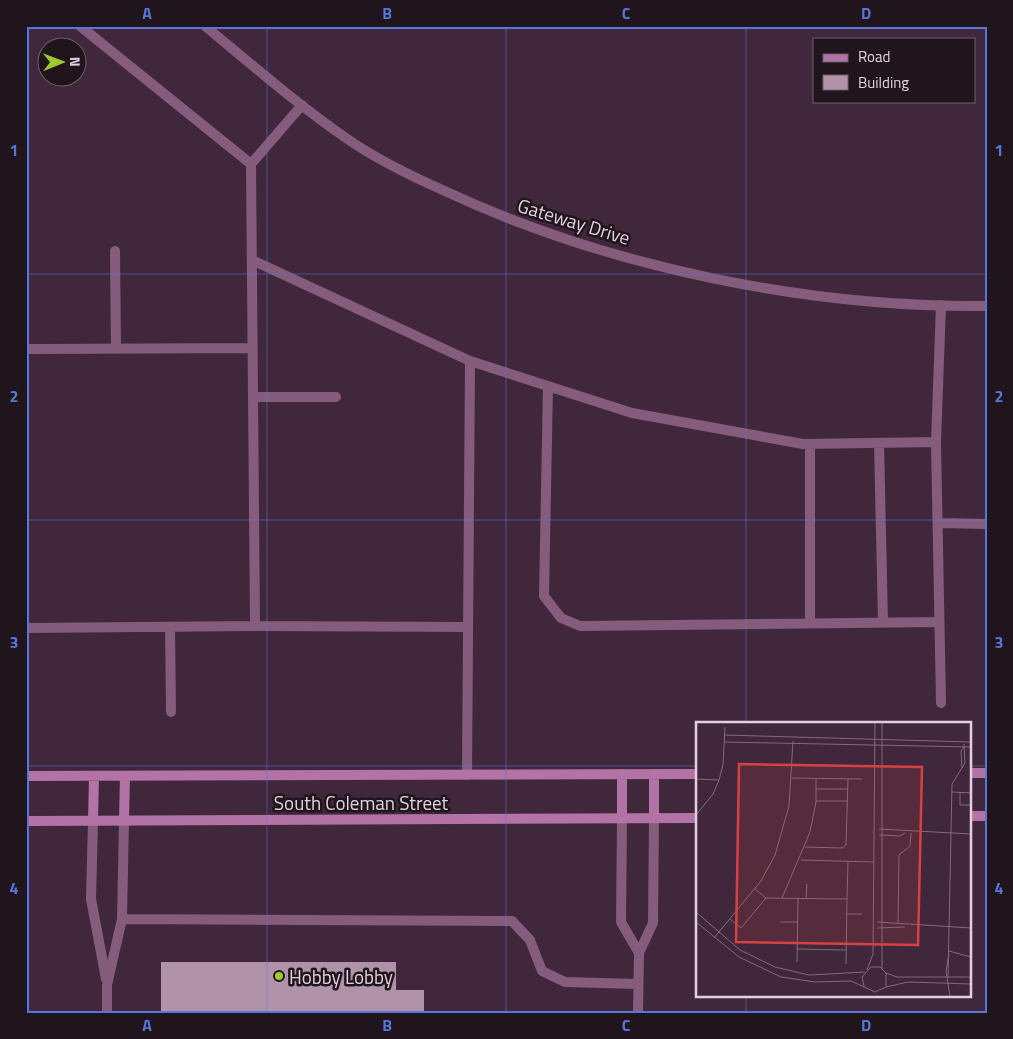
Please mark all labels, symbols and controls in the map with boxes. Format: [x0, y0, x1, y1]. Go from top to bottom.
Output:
text: A [142, 1, 152, 25]
text: B [382, 1, 392, 25]
text: C [622, 1, 631, 25]
text: D [861, 1, 871, 25]
north arrow [38, 38, 88, 88]
legend [813, 38, 976, 102]
text: Road [858, 45, 890, 68]
text: N [65, 57, 86, 67]
text: Building [858, 71, 909, 94]
text: 1 [10, 138, 18, 162]
text: 1 [995, 138, 1003, 162]
street label: Gateway Drive [514, 190, 634, 252]
text: 2 [10, 384, 18, 408]
text: 2 [995, 384, 1003, 408]
text: 3 [10, 630, 18, 654]
text: 3 [995, 630, 1003, 654]
inset map [696, 722, 970, 996]
street label: South Coleman Street [274, 788, 449, 817]
text: 4 [10, 876, 19, 900]
text: 4 [995, 876, 1004, 900]
place label: Hobby Lobby [289, 962, 393, 991]
marker: Hobby Lobby [273, 970, 285, 982]
text: A [142, 1013, 152, 1037]
text: B [382, 1013, 392, 1037]
text: C [622, 1013, 631, 1037]
text: D [861, 1013, 871, 1037]

